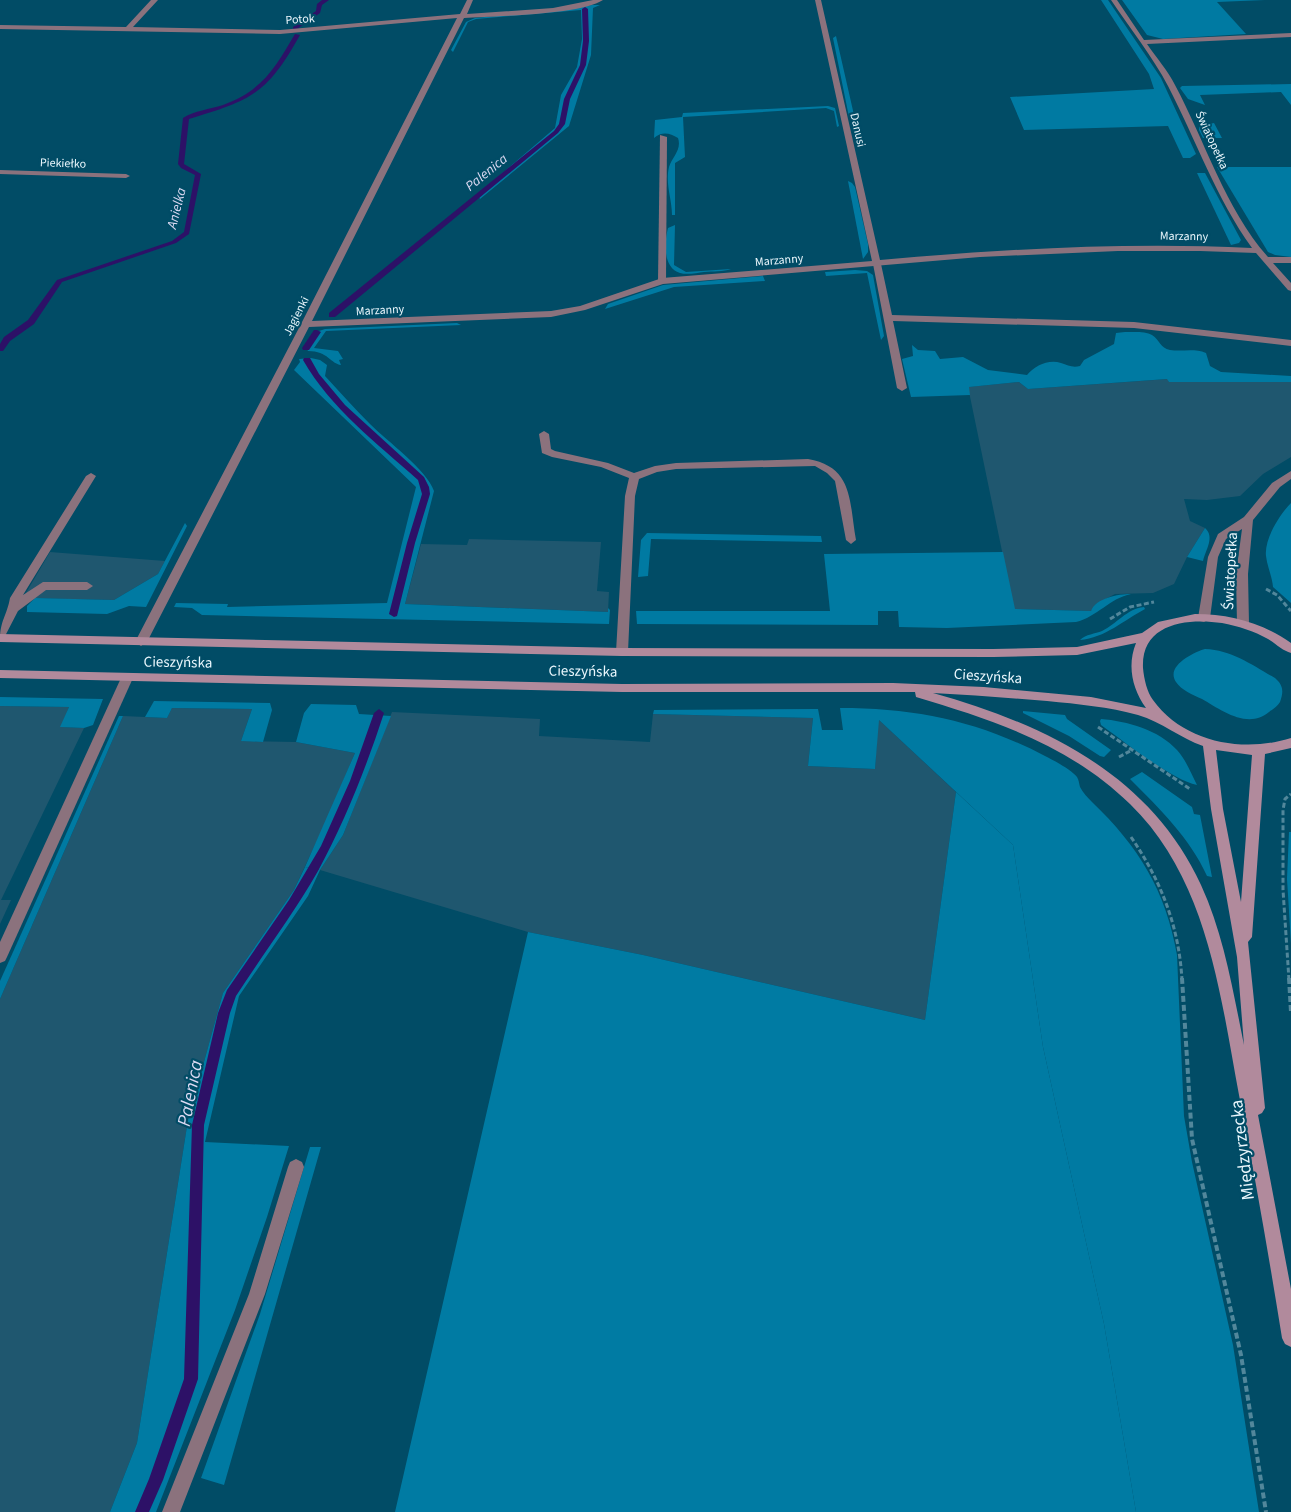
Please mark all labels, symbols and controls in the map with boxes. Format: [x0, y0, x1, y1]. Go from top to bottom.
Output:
street label: Potok [285, 10, 315, 29]
street label: Światopełka [1191, 108, 1232, 172]
street label: Danusi [845, 111, 870, 149]
water label: Palenica [461, 149, 512, 196]
street label: Piekiełko [40, 154, 86, 173]
water label: Anielka [162, 185, 192, 232]
street label: Marzanny [1160, 228, 1209, 245]
street label: Marzanny [754, 250, 804, 271]
street label: Jagienki [279, 294, 314, 339]
street label: Marzanny [355, 301, 405, 320]
street label: Światopełka [1218, 532, 1243, 610]
street label: Cieszyńska [143, 651, 212, 674]
street label: Cieszyńska [548, 660, 617, 683]
street label: Cieszyńska [953, 664, 1023, 689]
water label: Palenica [171, 1058, 210, 1129]
street label: Międzyrzecka [1224, 1098, 1261, 1202]

